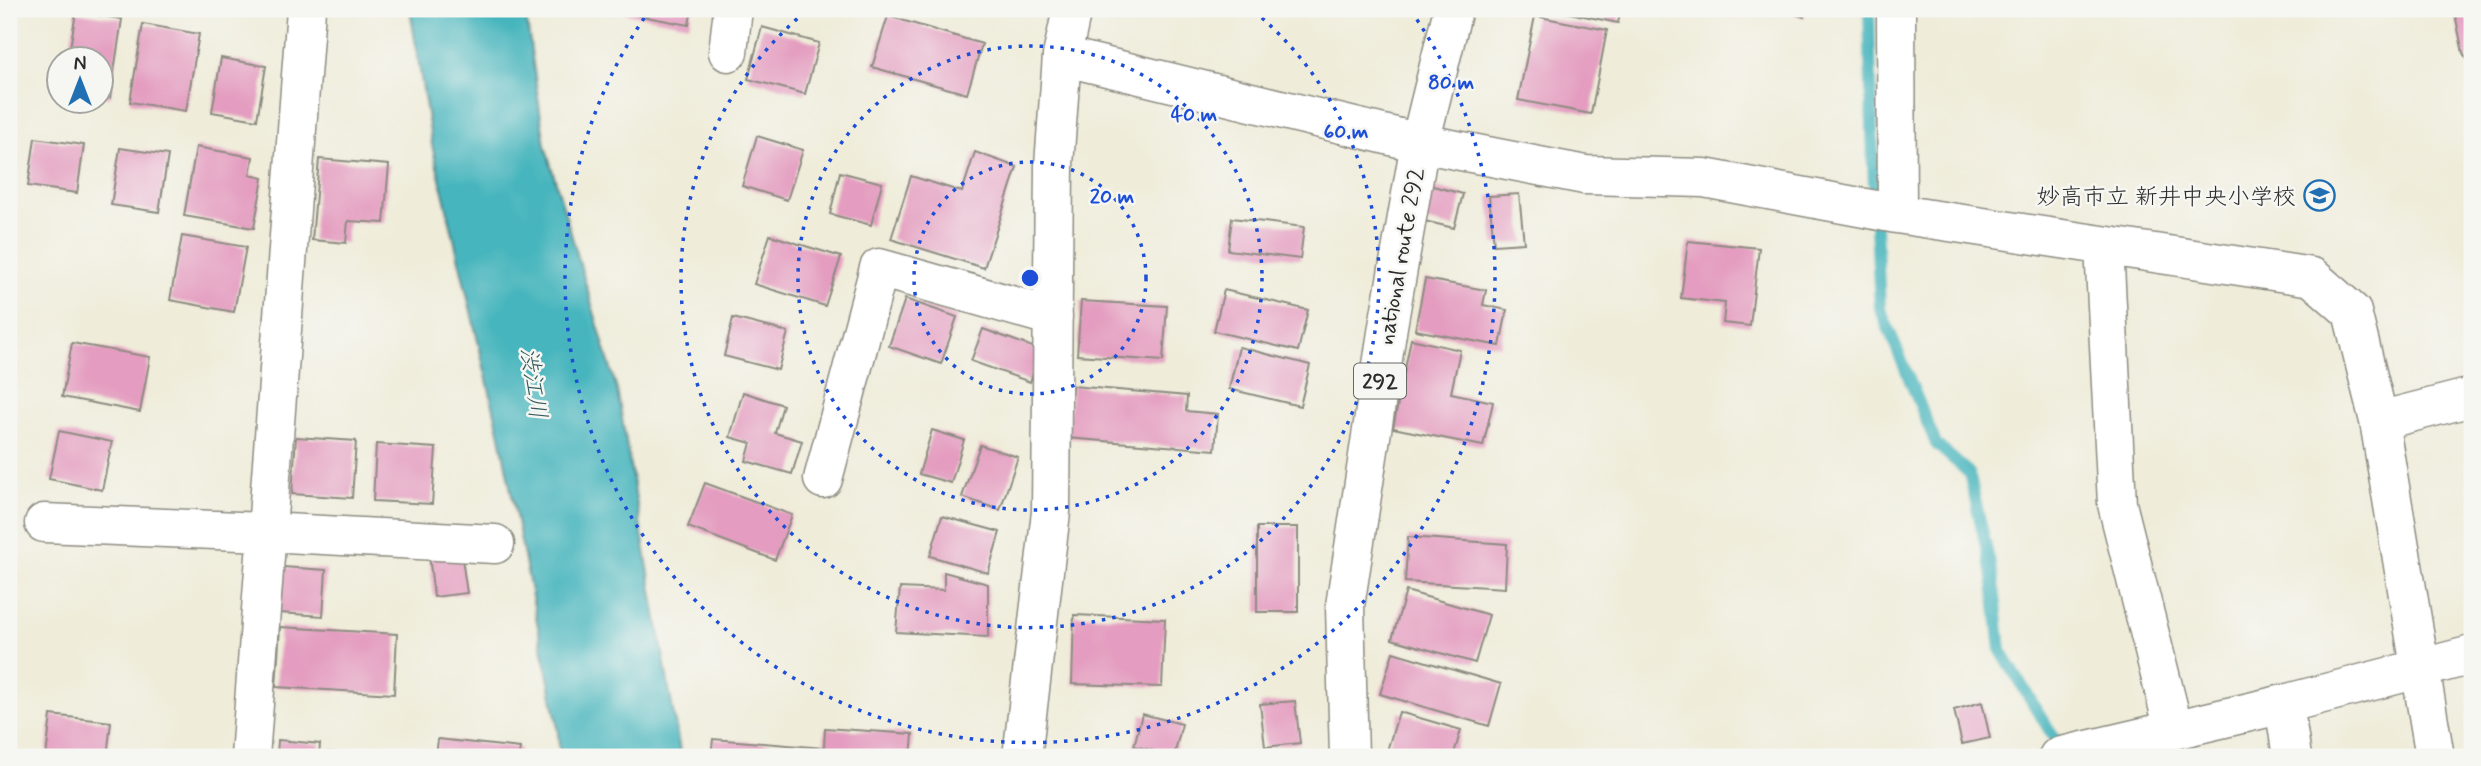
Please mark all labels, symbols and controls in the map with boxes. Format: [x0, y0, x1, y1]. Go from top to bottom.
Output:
north arrow [46, 46, 116, 116]
text: N [74, 52, 86, 77]
text: 80 m [1428, 69, 1474, 97]
text: 40 m [1171, 101, 1218, 129]
text: 60 m [1323, 118, 1369, 146]
street label: national route 292 [1372, 165, 1432, 347]
school or university icon: 妙高市立 新井中央小学校 [2302, 179, 2336, 213]
text: 20 m [1090, 183, 1135, 211]
place label: 妙高市立 新井中央小学校 [2037, 183, 2296, 213]
centre of rings [1018, 266, 1042, 290]
water label: 渋江川 [512, 345, 553, 421]
road number: 292 [1354, 364, 1406, 398]

